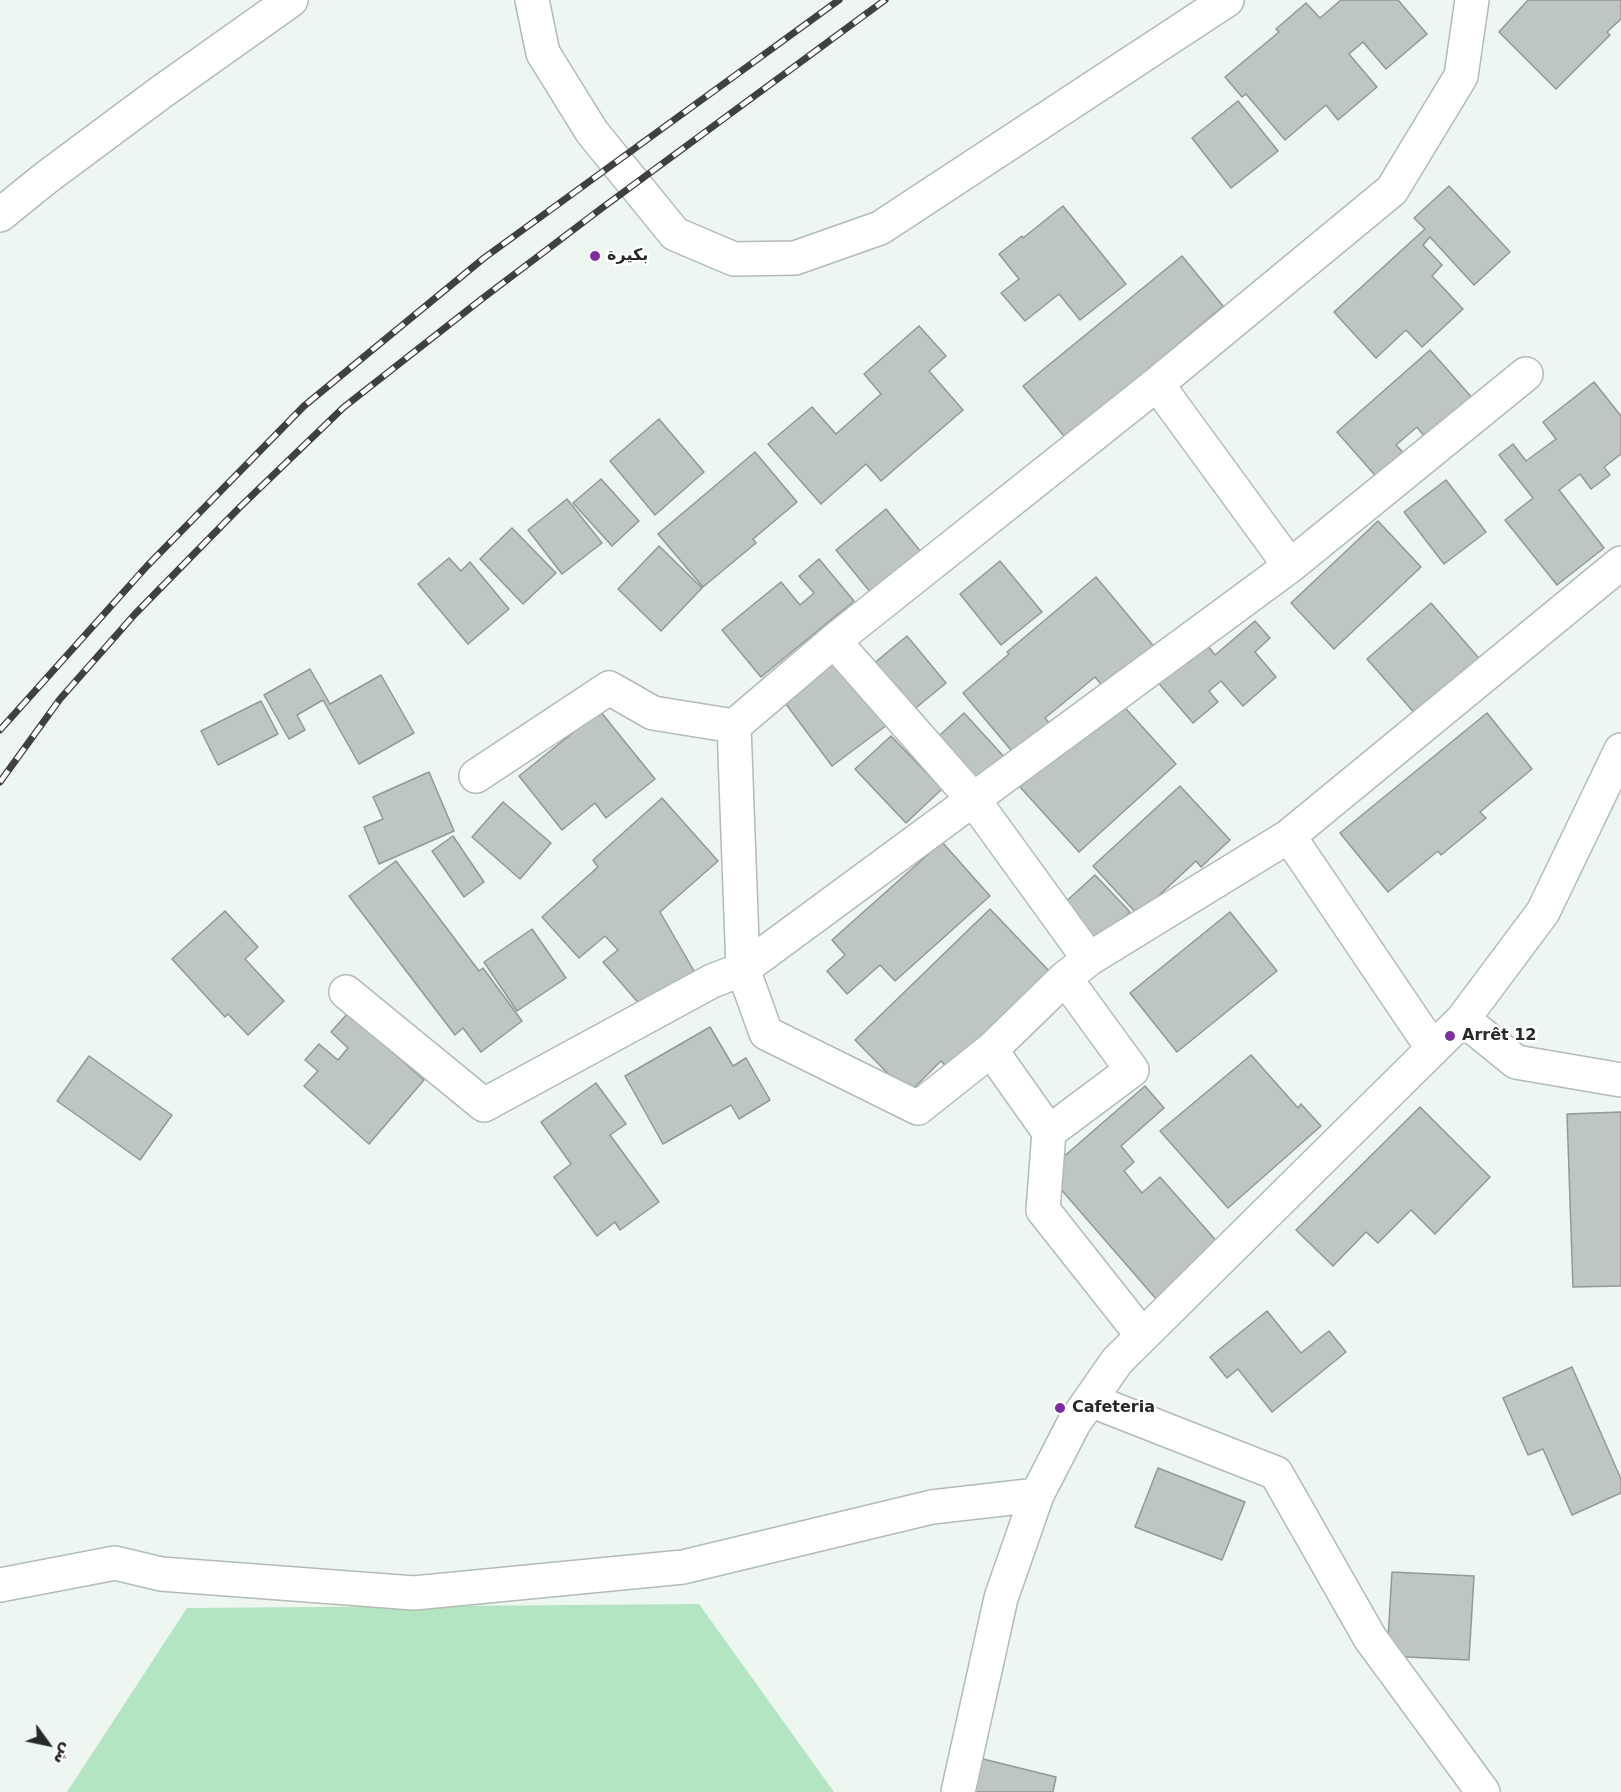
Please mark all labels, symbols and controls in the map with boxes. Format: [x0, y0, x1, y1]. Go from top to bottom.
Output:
place label: بكيرة [607, 246, 648, 266]
marker: بكيرة [588, 249, 602, 263]
place label: Arrêt 12 [1462, 1026, 1536, 1046]
marker: Arrêt 12 [1443, 1029, 1457, 1043]
place label: Cafeteria [1072, 1398, 1155, 1418]
marker: Cafeteria [1053, 1401, 1067, 1415]
north arrow [18, 1714, 78, 1774]
text: ش [50, 1740, 77, 1769]

